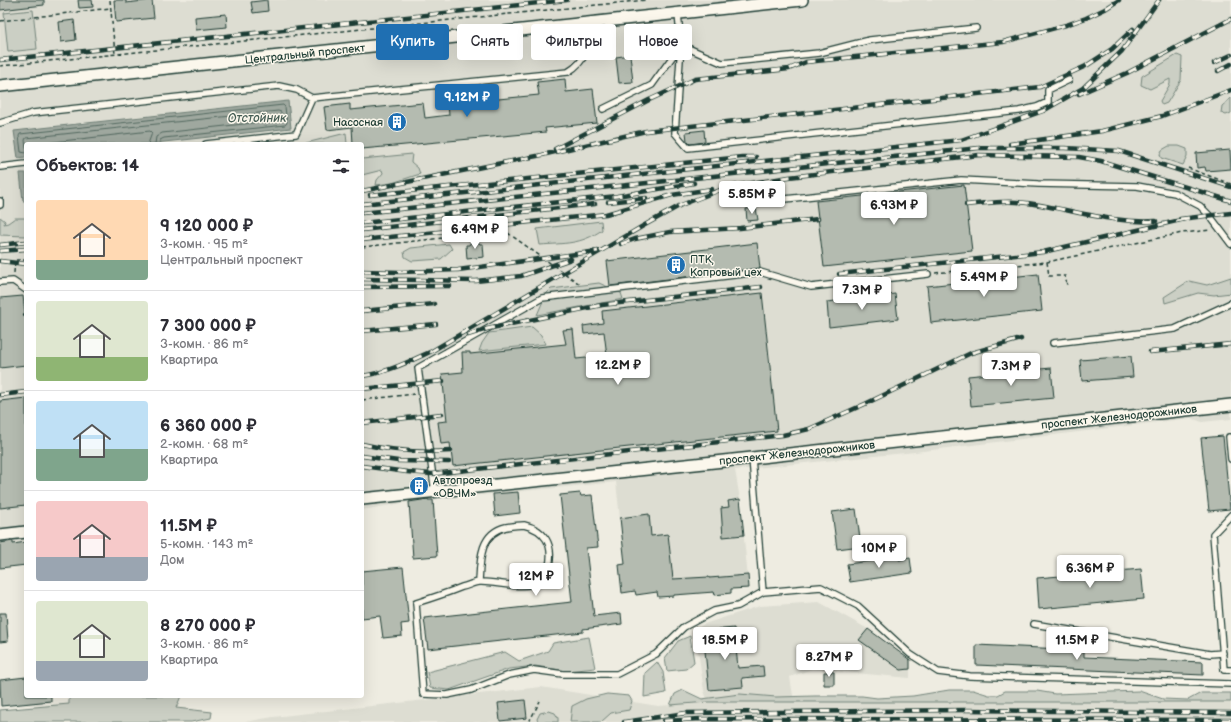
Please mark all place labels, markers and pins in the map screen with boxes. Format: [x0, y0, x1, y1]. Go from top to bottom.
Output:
pin: 9.12M ₽ [430, 84, 504, 118]
building icon: Насосная [386, 111, 408, 133]
place label: Насосная [333, 116, 383, 129]
pin: 5.85M ₽ [715, 181, 789, 215]
pin: 6.93M ₽ [857, 192, 931, 226]
pin: 6.49M ₽ [438, 216, 512, 250]
place label: ПТК, Копровый цех [690, 253, 762, 279]
building icon: ПТК, Копровый цех [665, 254, 687, 276]
pin: 5.49M ₽ [947, 264, 1021, 298]
pin: 7.3M ₽ [829, 277, 895, 311]
pin: 12.2M ₽ [581, 352, 655, 386]
pin: 7.3M ₽ [978, 353, 1044, 387]
place label: Автопроезд «ОВЧМ» [432, 474, 493, 500]
building icon: Автопроезд «ОВЧМ» [408, 475, 430, 497]
pin: 10M ₽ [851, 535, 907, 569]
pin: 6.36M ₽ [1053, 555, 1127, 589]
pin: 12M ₽ [508, 563, 564, 597]
pin: 18.5M ₽ [688, 627, 762, 661]
pin: 11.5M ₽ [1040, 627, 1114, 661]
pin: 8.27M ₽ [792, 644, 866, 678]

